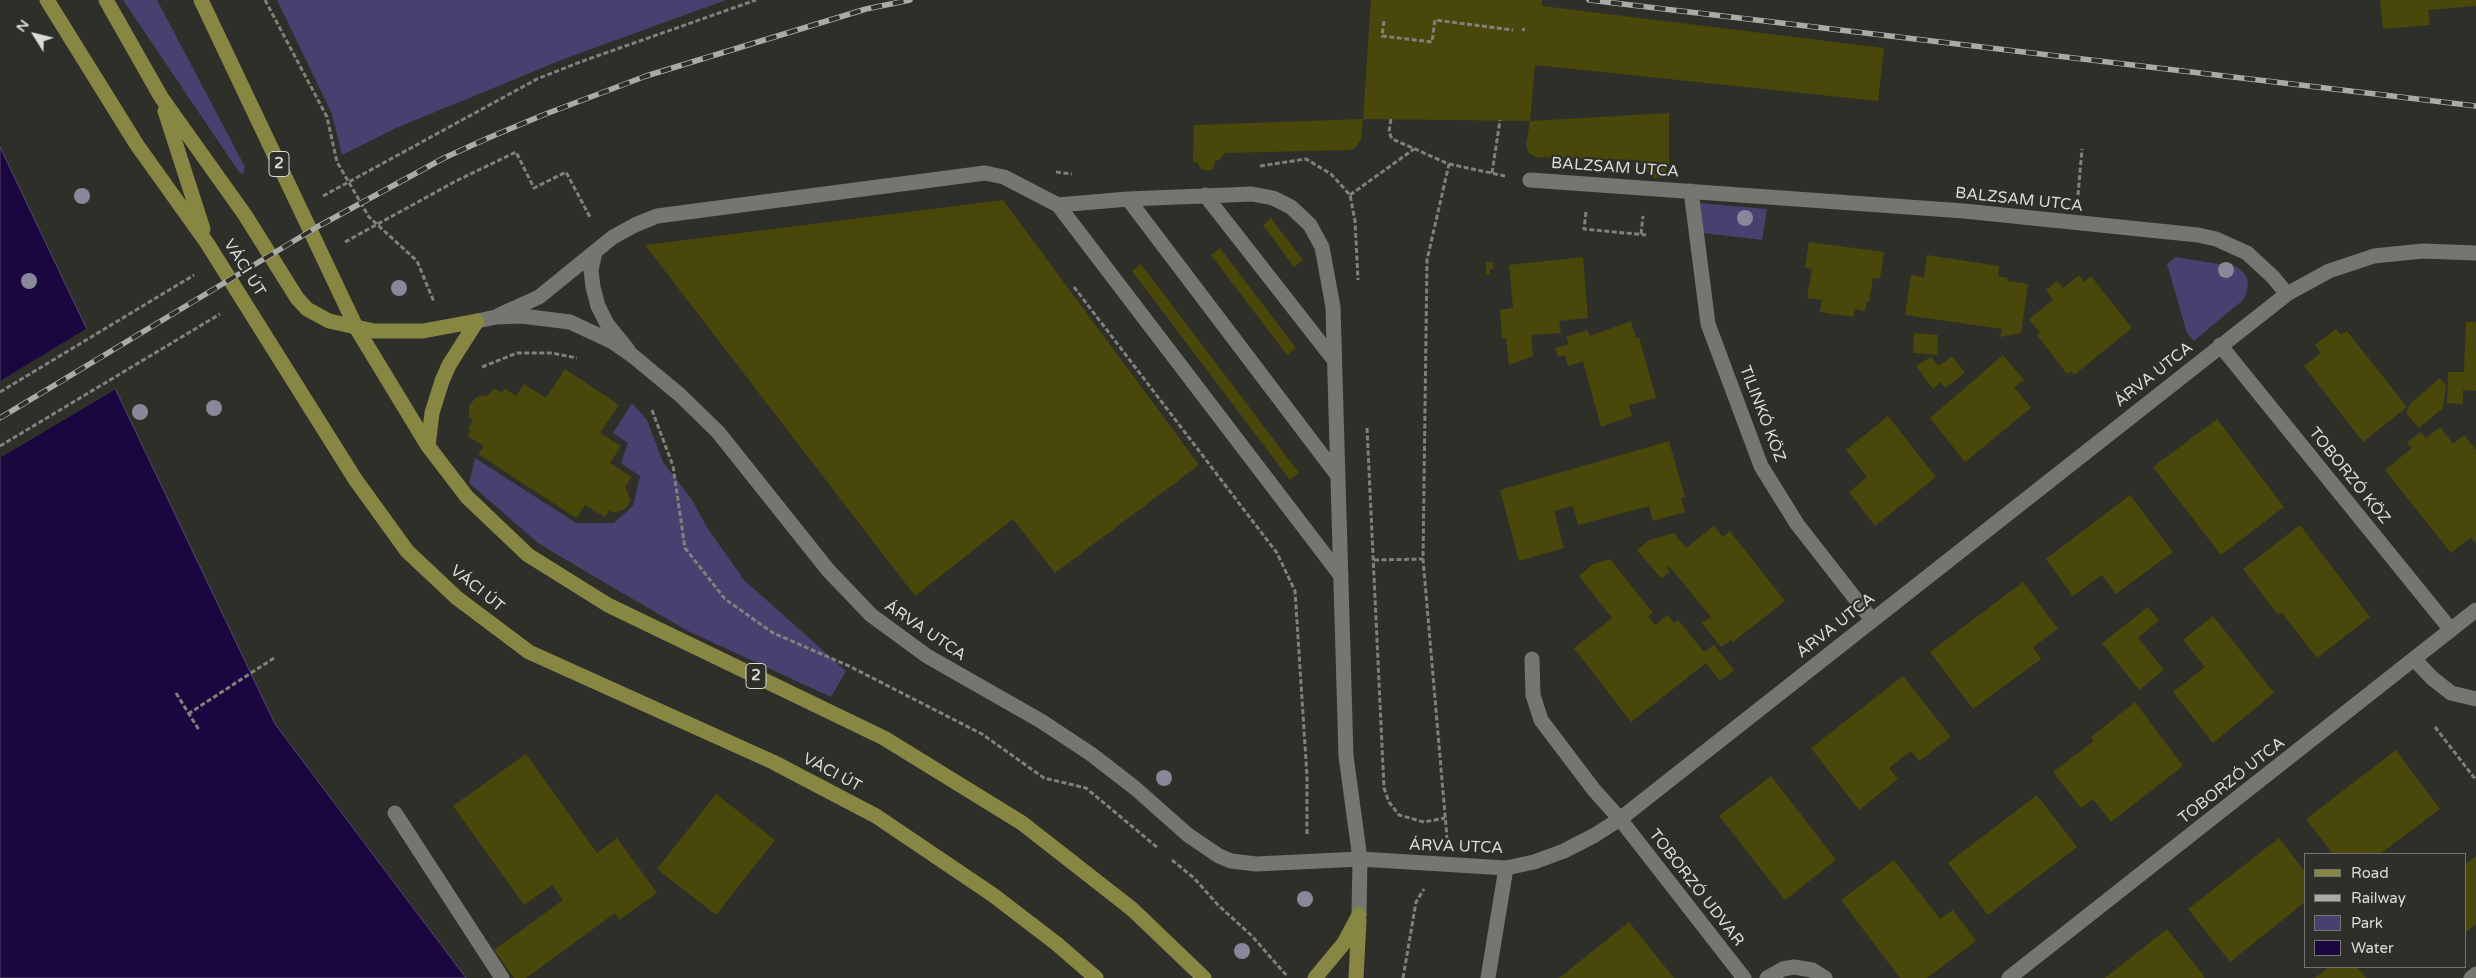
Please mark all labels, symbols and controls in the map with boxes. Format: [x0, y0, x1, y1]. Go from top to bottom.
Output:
north arrow [10, 10, 60, 60]
text: N [12, 16, 33, 35]
road number: 2 [269, 152, 289, 176]
street label: BALZSAM UTCA [1550, 154, 1680, 182]
street label: BALZSAM UTCA [1954, 184, 2084, 216]
street label: VÁCI ÚT [219, 236, 269, 300]
street label: ÁRVA UTCA [2111, 338, 2197, 412]
street label: TILINKÓ KÖZ [1735, 363, 1789, 465]
street label: TOBORZÓ KÖZ [2304, 424, 2394, 528]
street label: VÁCI ÚT [446, 561, 508, 617]
street label: ÁRVA UTCA [1793, 589, 1879, 663]
street label: ÁRVA UTCA [881, 597, 969, 665]
road number: 2 [746, 664, 766, 688]
street label: TOBORZÓ UTCA [2175, 734, 2289, 828]
street label: VÁCI ÚT [799, 750, 865, 796]
street label: TOBORZÓ UDVAR [1644, 826, 1748, 950]
street label: ÁRVA UTCA [1409, 836, 1503, 858]
legend [2304, 853, 2466, 968]
text: Road [2351, 864, 2389, 882]
text: Railway [2351, 889, 2406, 907]
text: Park [2351, 914, 2383, 932]
text: Water [2351, 939, 2394, 957]

